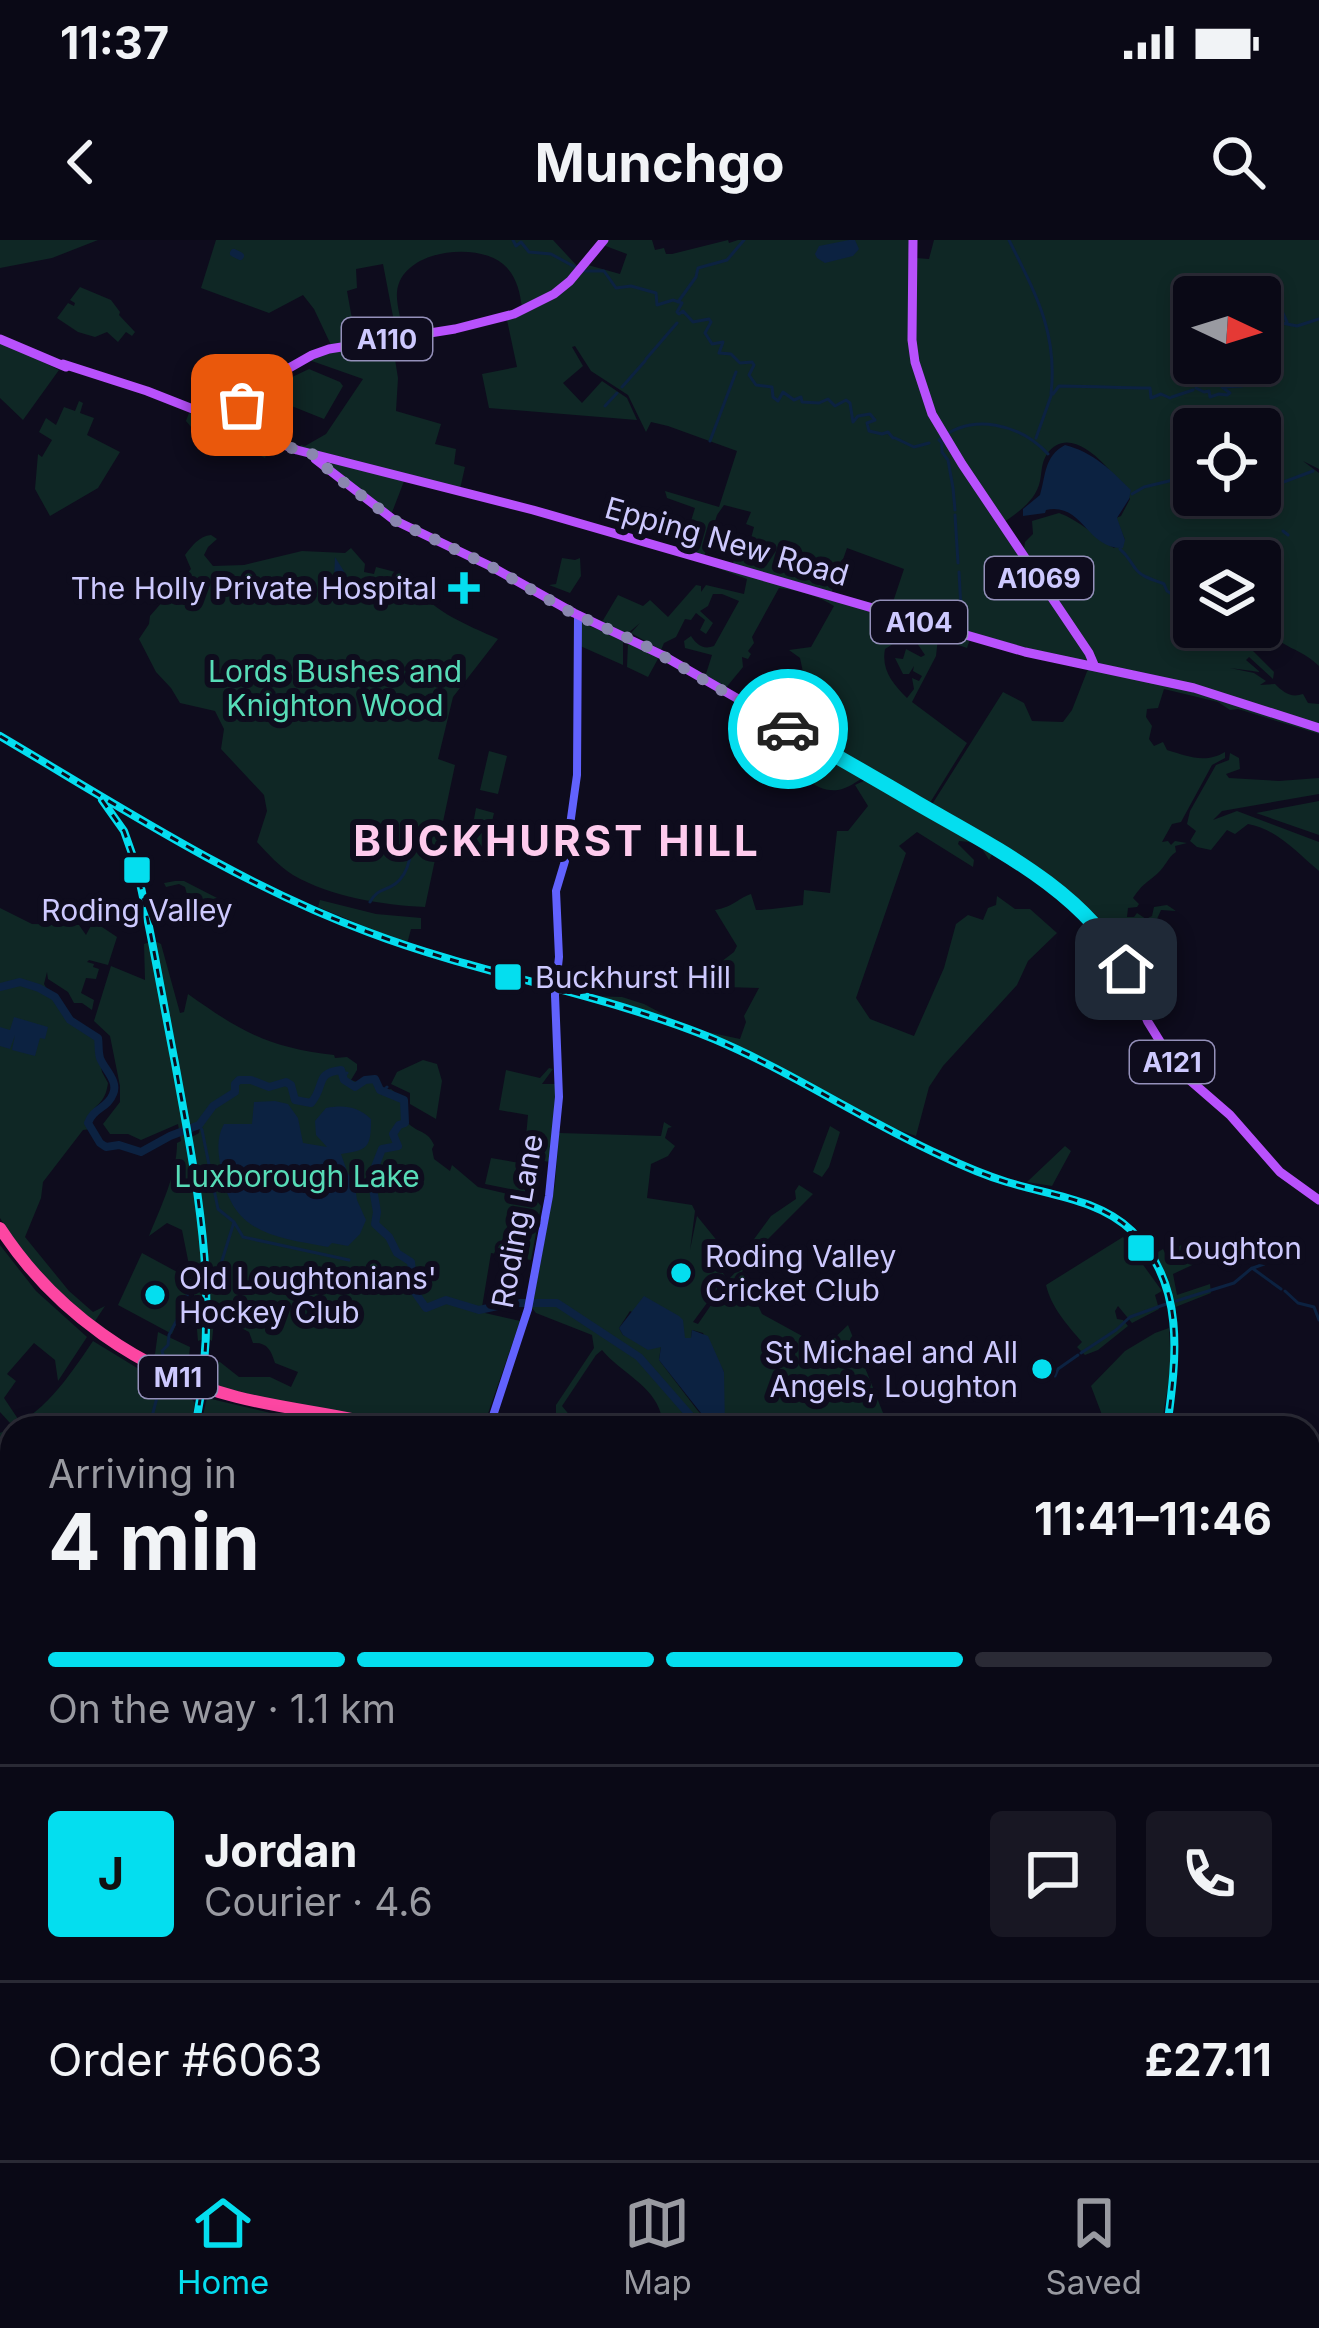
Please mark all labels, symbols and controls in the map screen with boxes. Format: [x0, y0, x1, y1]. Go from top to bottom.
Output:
text: 11:37 [60, 15, 169, 70]
icon: back [48, 129, 114, 195]
icon: search [1205, 129, 1271, 195]
text: Munchgo [534, 130, 785, 195]
north arrow [1173, 276, 1281, 384]
map controls [1173, 276, 1281, 648]
road number: A110 [342, 318, 432, 360]
pin [191, 354, 293, 456]
icon: bag [209, 372, 275, 438]
button: locate [1173, 408, 1281, 516]
street label: Epping New Road [601, 489, 853, 593]
button: layers [1173, 540, 1281, 648]
road number: A1069 [985, 557, 1093, 599]
place label: The Holly Private Hospital [71, 570, 437, 606]
marker: The Holly Private Hospital [448, 572, 480, 604]
road number: A104 [871, 601, 967, 643]
park label: Lords Bushes and Knighton Wood [208, 653, 462, 723]
courier [728, 669, 848, 789]
icon: car [755, 696, 821, 762]
district label: BUCKHURST HILL [353, 815, 761, 866]
marker: Roding Valley [121, 854, 153, 886]
place label: Roding Valley [41, 892, 233, 928]
pin [1075, 918, 1177, 1020]
icon: home [1093, 936, 1159, 1002]
place label: Buckhurst Hill [535, 959, 731, 995]
marker: Buckhurst Hill [492, 961, 524, 993]
road number: A121 [1130, 1041, 1214, 1083]
street label: Roding Lane [484, 1131, 550, 1311]
park label: Luxborough Lake [174, 1158, 420, 1194]
place label: Loughton [1168, 1230, 1302, 1266]
marker: Loughton [1125, 1232, 1157, 1264]
place label: Roding Valley Cricket Club [705, 1238, 897, 1308]
place label: Old Loughtonians' Hockey Club [179, 1260, 437, 1330]
marker: Roding Valley Cricket Club [668, 1260, 694, 1286]
marker: Old Loughtonians' Hockey Club [142, 1282, 168, 1308]
place label: St Michael and All Angels, Loughton [765, 1334, 1018, 1404]
road number: M11 [139, 1356, 217, 1398]
marker: St Michael and All Angels, Loughton [1029, 1356, 1055, 1382]
text: Arriving in [48, 1450, 237, 1497]
text: 11:41–11:46 [1034, 1491, 1272, 1546]
text: 4 min [48, 1494, 260, 1589]
text: On the way · 1.1 km [48, 1685, 396, 1732]
button: chat [990, 1811, 1116, 1937]
button: phone [1146, 1811, 1272, 1937]
text: Jordan [204, 1823, 358, 1878]
text: J [98, 1846, 124, 1901]
text: Courier · 4.6 [204, 1878, 433, 1925]
text: Order #6063 [48, 2032, 322, 2087]
text: £27.11 [1145, 2032, 1272, 2087]
tab: Home [177, 2190, 269, 2302]
tab: Map [623, 2190, 692, 2302]
tab: Saved [1046, 2190, 1142, 2302]

